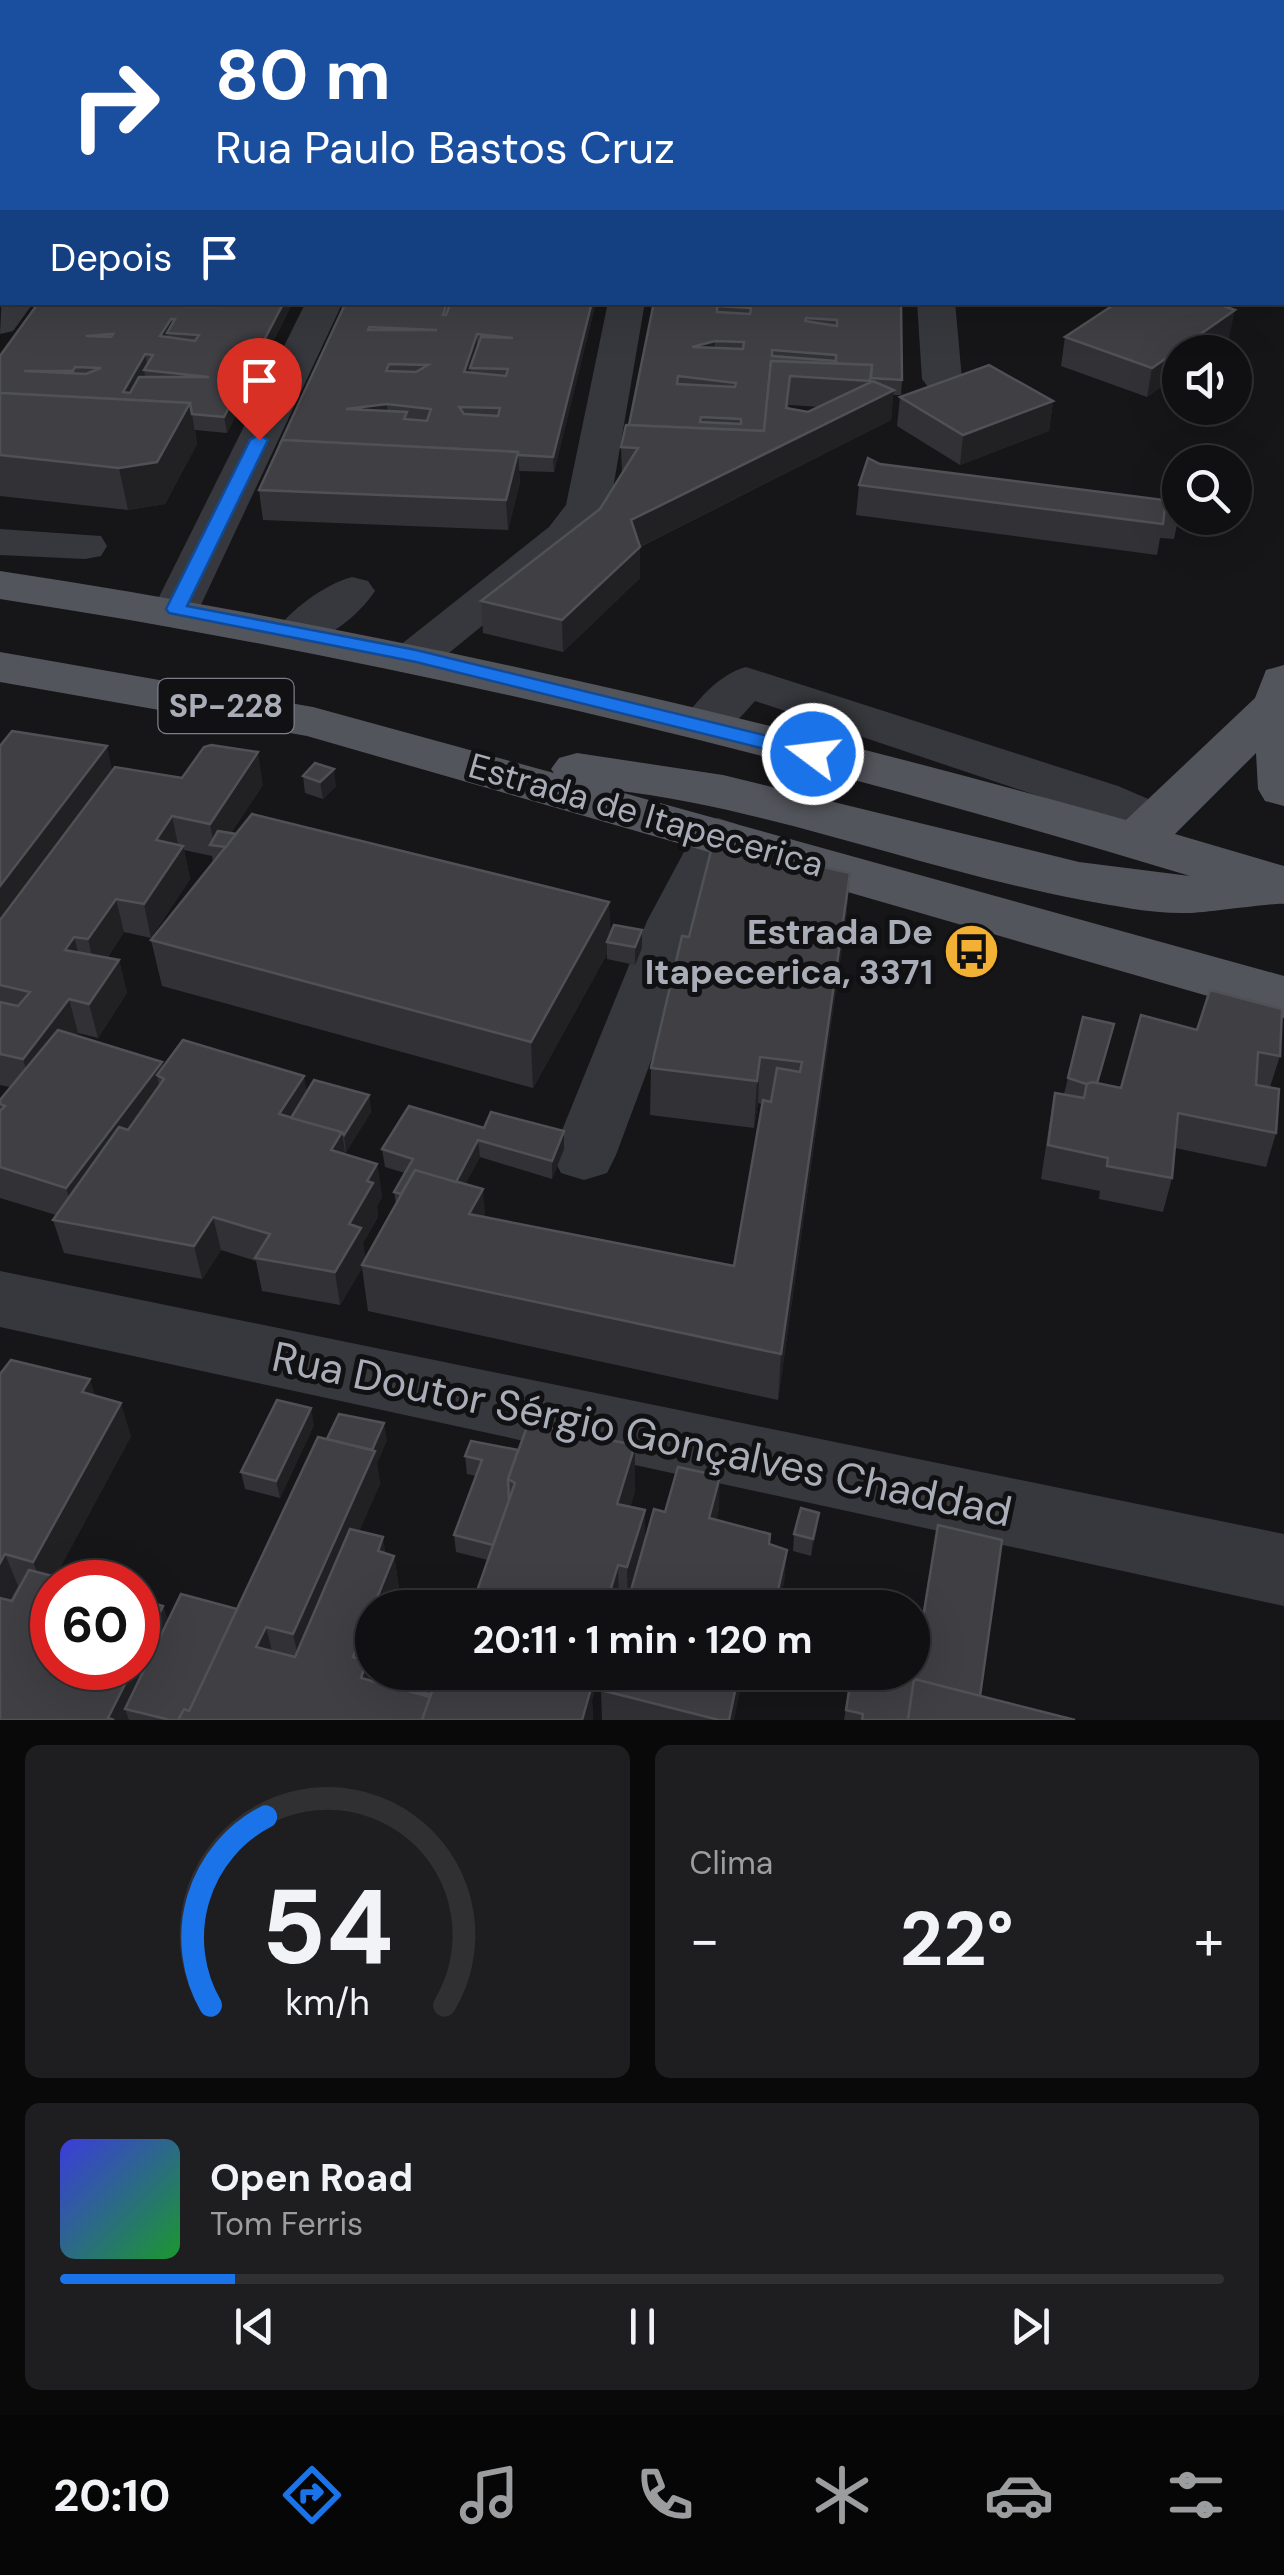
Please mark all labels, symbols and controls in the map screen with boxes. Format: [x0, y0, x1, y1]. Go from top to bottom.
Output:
text: 80 m [215, 30, 391, 121]
icon: right [50, 40, 180, 170]
text: Rua Paulo Bastos Cruz [215, 118, 675, 177]
icon: arrive [192, 230, 247, 285]
text: Depois [50, 233, 172, 283]
map controls [1162, 335, 1252, 535]
button: sound [1162, 335, 1252, 425]
pin [217, 338, 302, 441]
icon: arrive [232, 353, 287, 408]
button: search [1162, 445, 1252, 535]
road number: SP-228 [158, 679, 294, 733]
position arrow [761, 702, 865, 806]
street label: Estrada de Itapecerica [463, 742, 829, 888]
place label: Estrada De Itapecerica, 3371 [645, 909, 933, 995]
bus stop icon: Estrada De Itapecerica, 3371 [942, 922, 1002, 982]
street label: Rua Doutor Sérgio Gonçalves Chaddad [267, 1329, 1017, 1539]
speed limit sign: 60 [30, 1560, 160, 1690]
text: 20:11 · 1 min · 120 m [472, 1615, 813, 1665]
text: Clima [690, 1842, 773, 1884]
text: 54 [261, 1860, 393, 1995]
text: 22° [900, 1891, 1014, 1988]
text: − [690, 1904, 720, 1976]
text: + [1194, 1904, 1224, 1976]
text: km/h [285, 1980, 369, 2026]
text: Open Road [210, 2153, 413, 2203]
text: Tom Ferris [210, 2203, 363, 2245]
icon: previous [227, 2299, 282, 2354]
icon: pause [615, 2299, 670, 2354]
icon: next [1003, 2299, 1058, 2354]
icon: directions [277, 2460, 347, 2530]
icon: music [454, 2460, 524, 2530]
icon: phone [630, 2460, 700, 2530]
icon: climate [807, 2460, 877, 2530]
icon: car [984, 2460, 1054, 2530]
icon: filters [1161, 2460, 1231, 2530]
text: 20:10 [53, 2466, 170, 2525]

